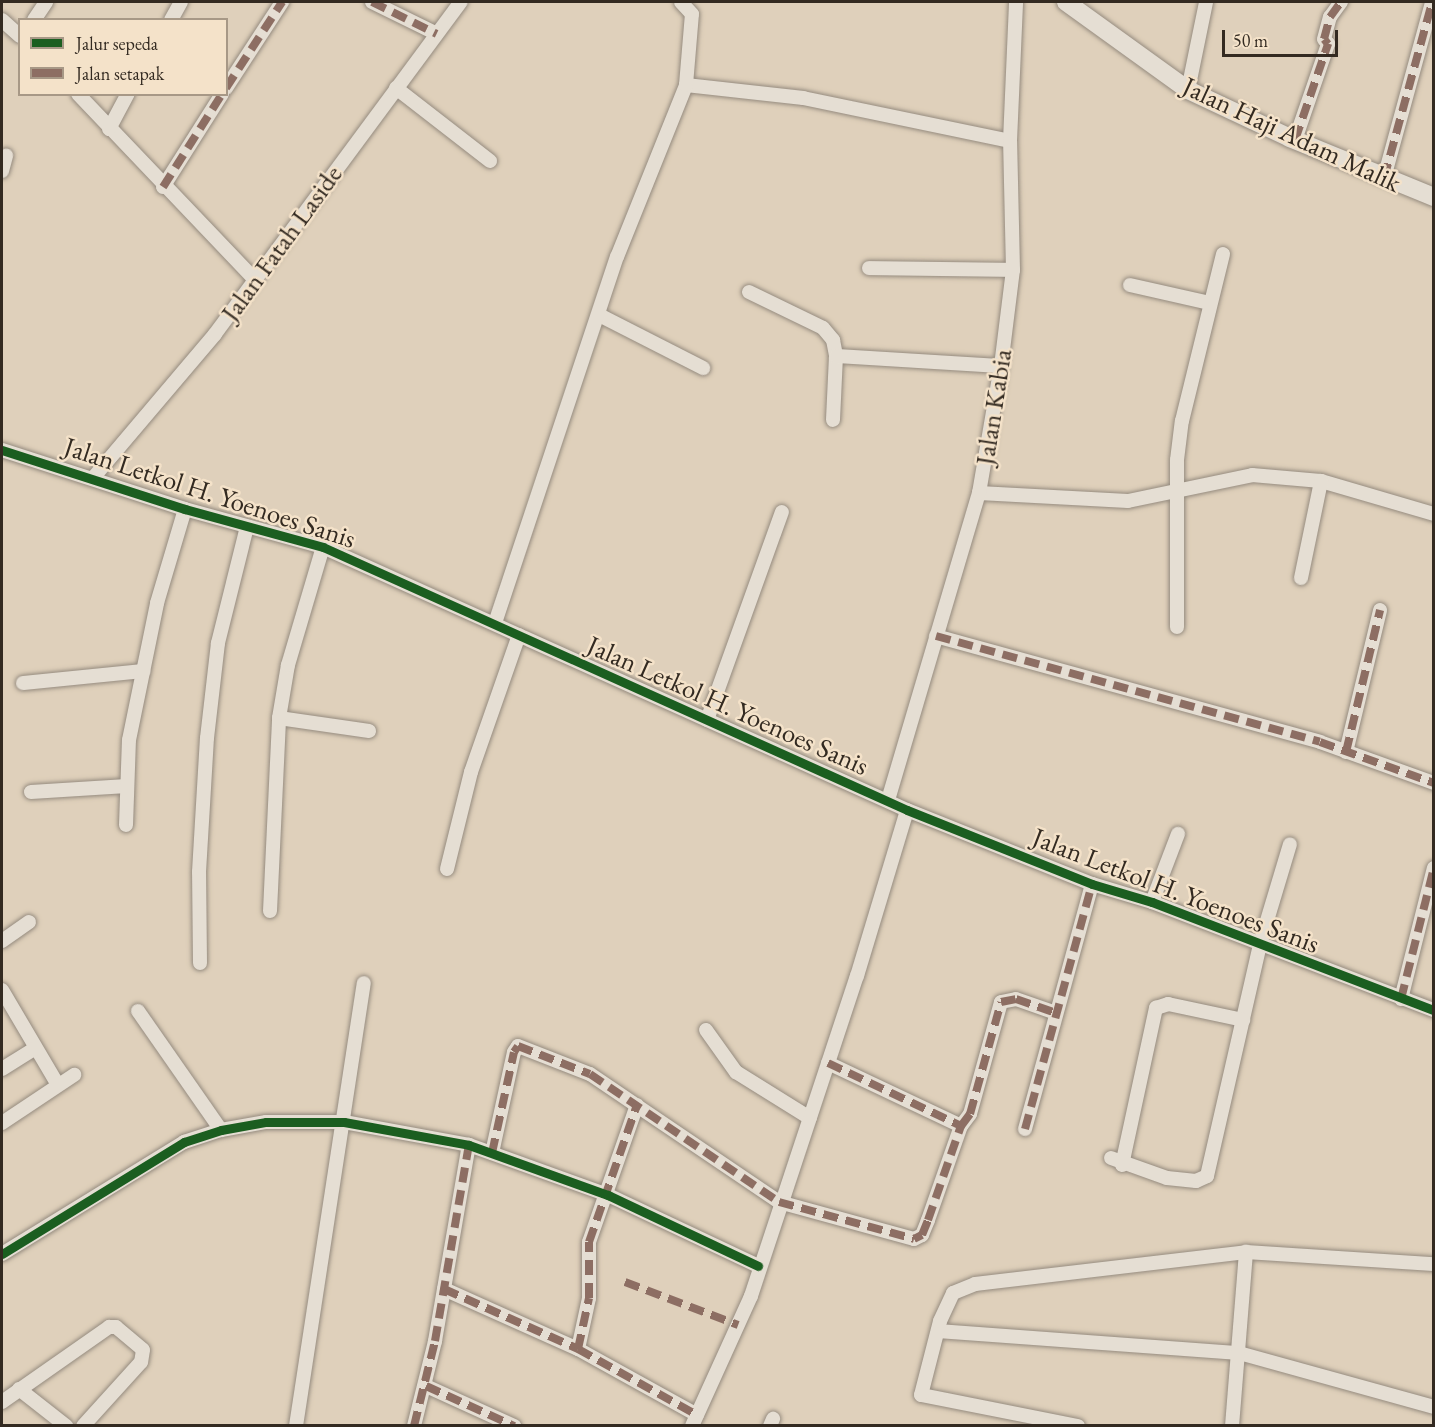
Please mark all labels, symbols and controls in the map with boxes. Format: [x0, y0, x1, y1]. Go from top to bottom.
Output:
legend [18, 18, 228, 96]
scale bar [1225, 18, 1340, 56]
text: 50 m [1233, 29, 1268, 52]
text: Jalur sepeda [76, 32, 158, 55]
text: Jalan setapak [76, 62, 164, 85]
street label: Jalan Haji Adam Malik [1178, 69, 1406, 199]
street label: Jalan Fatah Laside [213, 159, 349, 327]
street label: Jalan Kabia [968, 347, 1018, 467]
street label: Jalan Letkol H. Yoenoes Sanis [60, 430, 360, 554]
street label: Jalan Letkol H. Yoenoes Sanis [582, 628, 874, 782]
street label: Jalan Letkol H. Yoenoes Sanis [1028, 820, 1324, 960]

